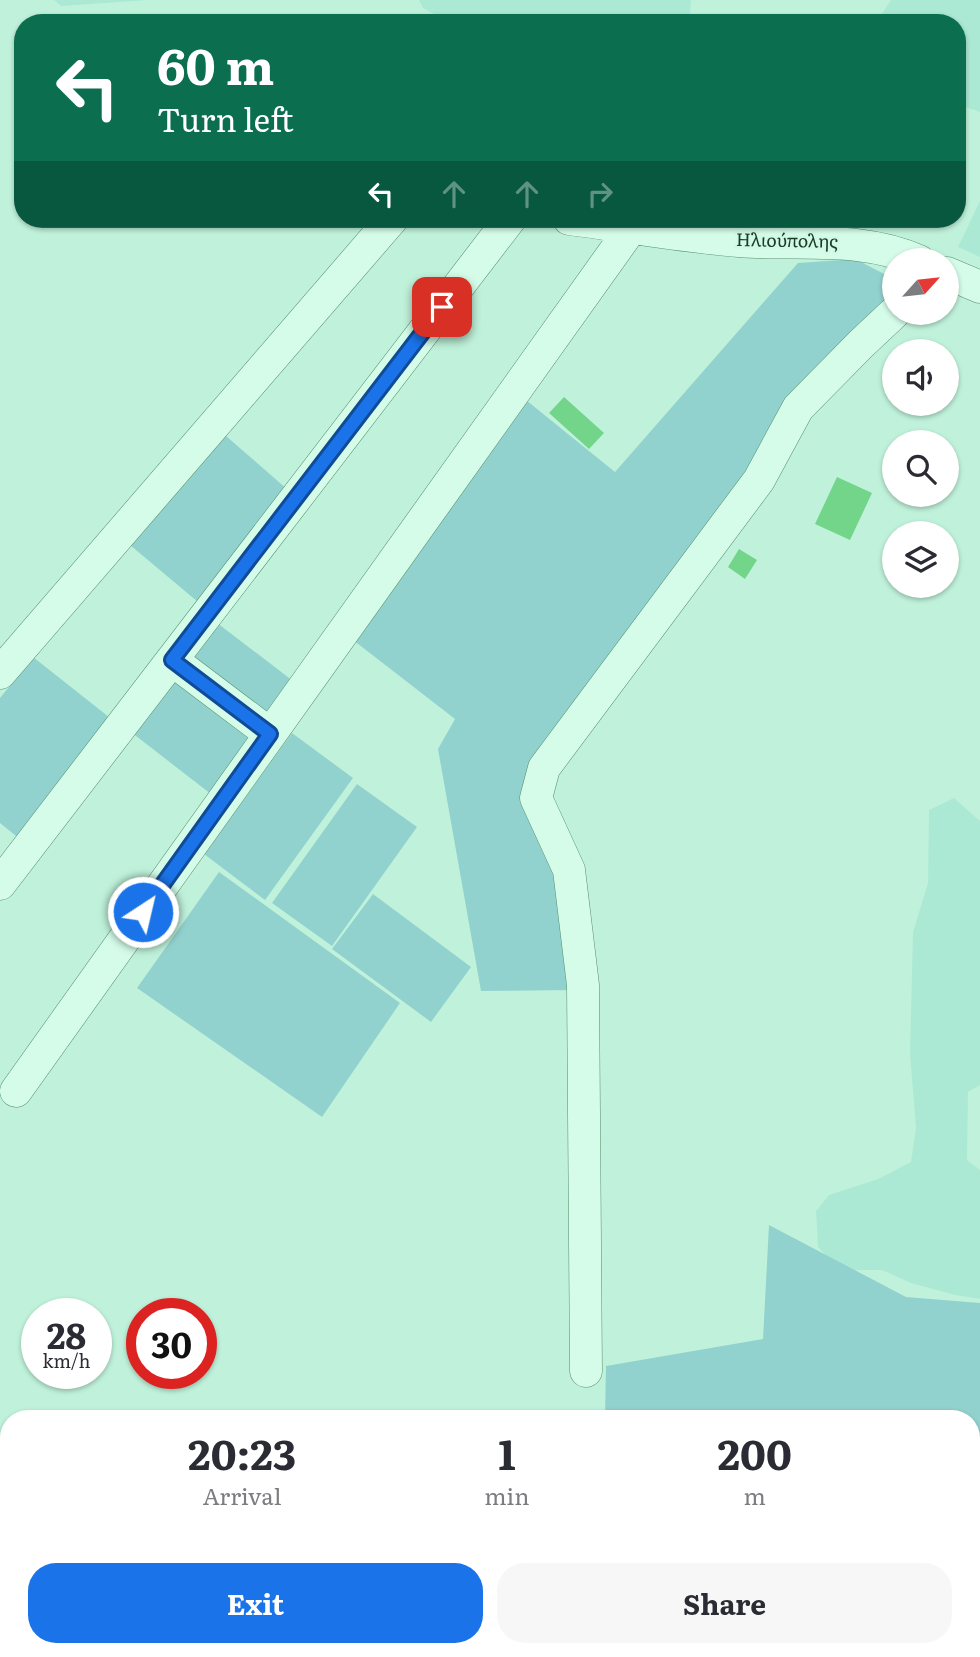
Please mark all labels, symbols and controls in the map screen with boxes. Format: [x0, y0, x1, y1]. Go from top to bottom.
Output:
text: 60 m [157, 27, 274, 100]
icon: left [42, 42, 133, 133]
text: Turn left [157, 94, 294, 142]
icon: left [362, 175, 400, 213]
icon: ahead [435, 175, 473, 213]
icon: ahead [508, 175, 546, 213]
icon: right [581, 175, 619, 213]
street label: Ηλιούπολης [736, 225, 838, 254]
north arrow [882, 248, 959, 326]
map controls [882, 248, 959, 598]
pin [412, 277, 472, 337]
icon: arrive [423, 288, 461, 326]
button: sound [882, 339, 959, 416]
button: search [882, 430, 959, 507]
button: layers [882, 521, 959, 598]
position arrow [106, 875, 180, 949]
speed limit sign: 30 [126, 1298, 217, 1389]
text: 28 [47, 1308, 86, 1360]
text: km/h [43, 1347, 90, 1374]
text: 20:23 [188, 1421, 296, 1483]
text: 1 [498, 1421, 516, 1483]
text: 200 [718, 1421, 792, 1483]
text: Arrival [203, 1478, 281, 1512]
text: min [484, 1478, 529, 1512]
text: m [744, 1478, 766, 1512]
button: Exit [28, 1563, 483, 1643]
button: Share [497, 1563, 952, 1643]

